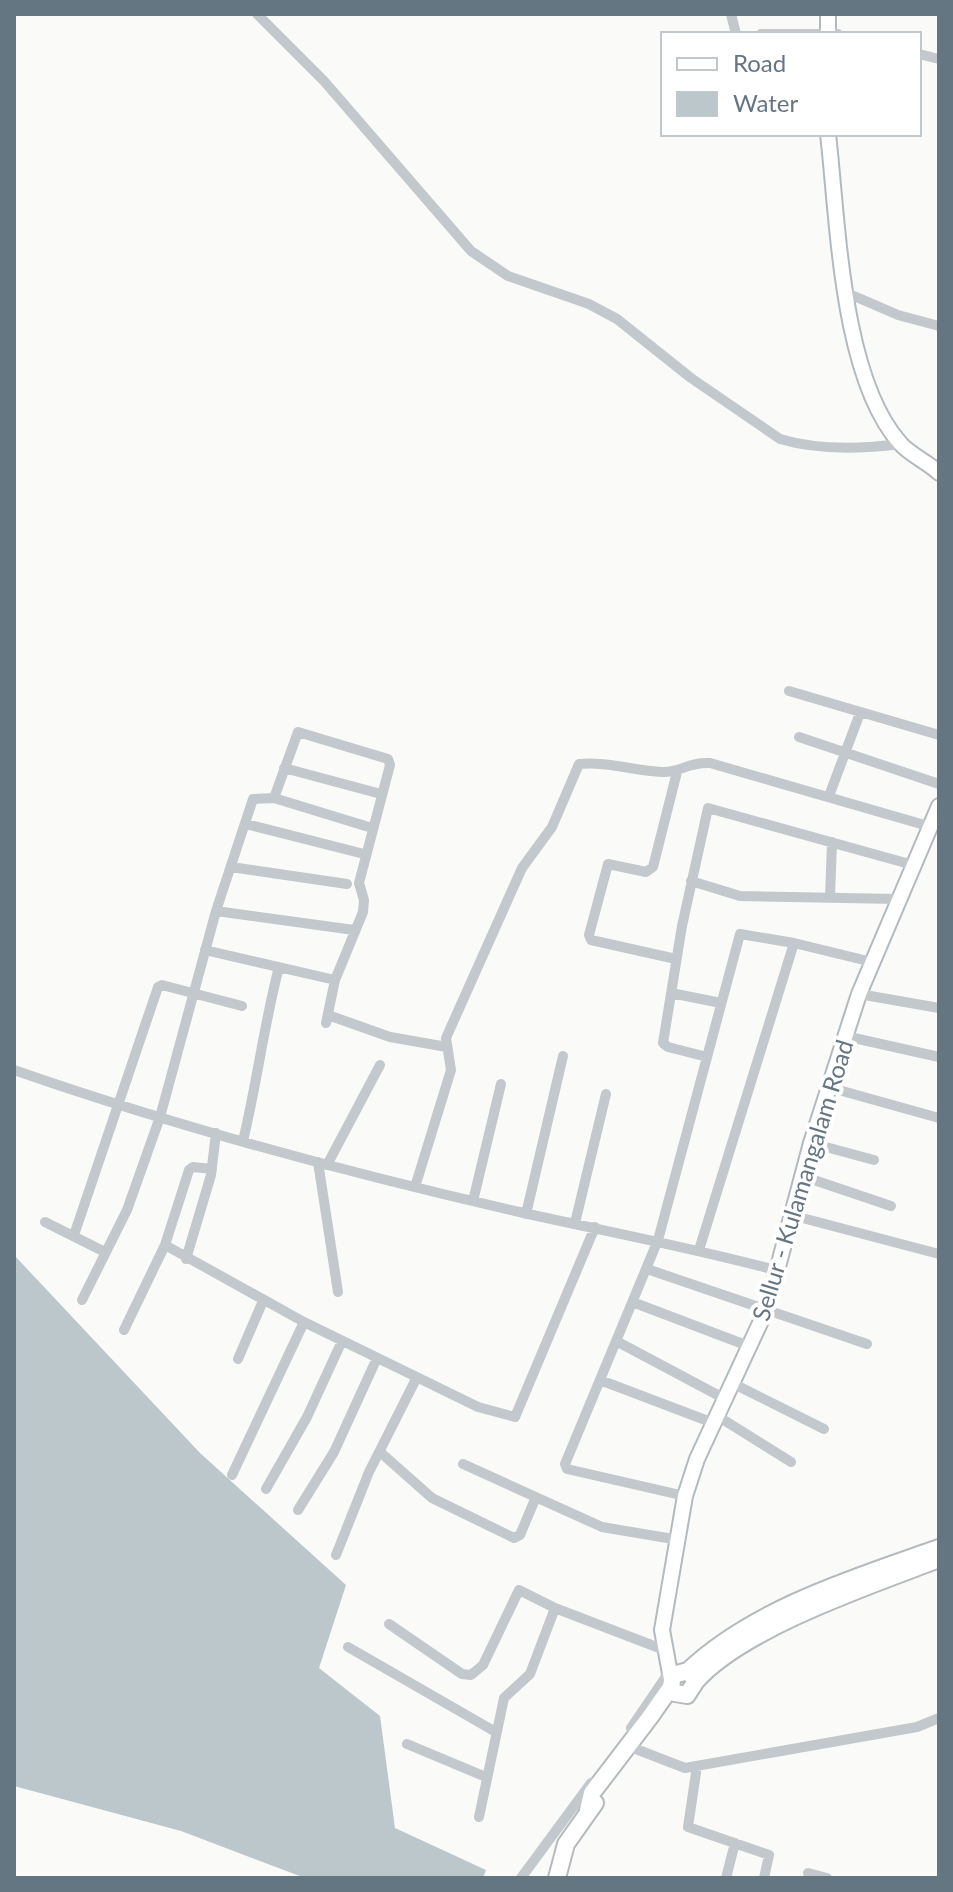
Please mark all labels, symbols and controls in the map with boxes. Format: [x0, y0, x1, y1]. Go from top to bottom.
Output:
legend [661, 32, 921, 136]
text: Road [733, 48, 786, 77]
text: Water [733, 88, 798, 117]
street label: Sellur - Kulamangalam Road [745, 1036, 859, 1324]

